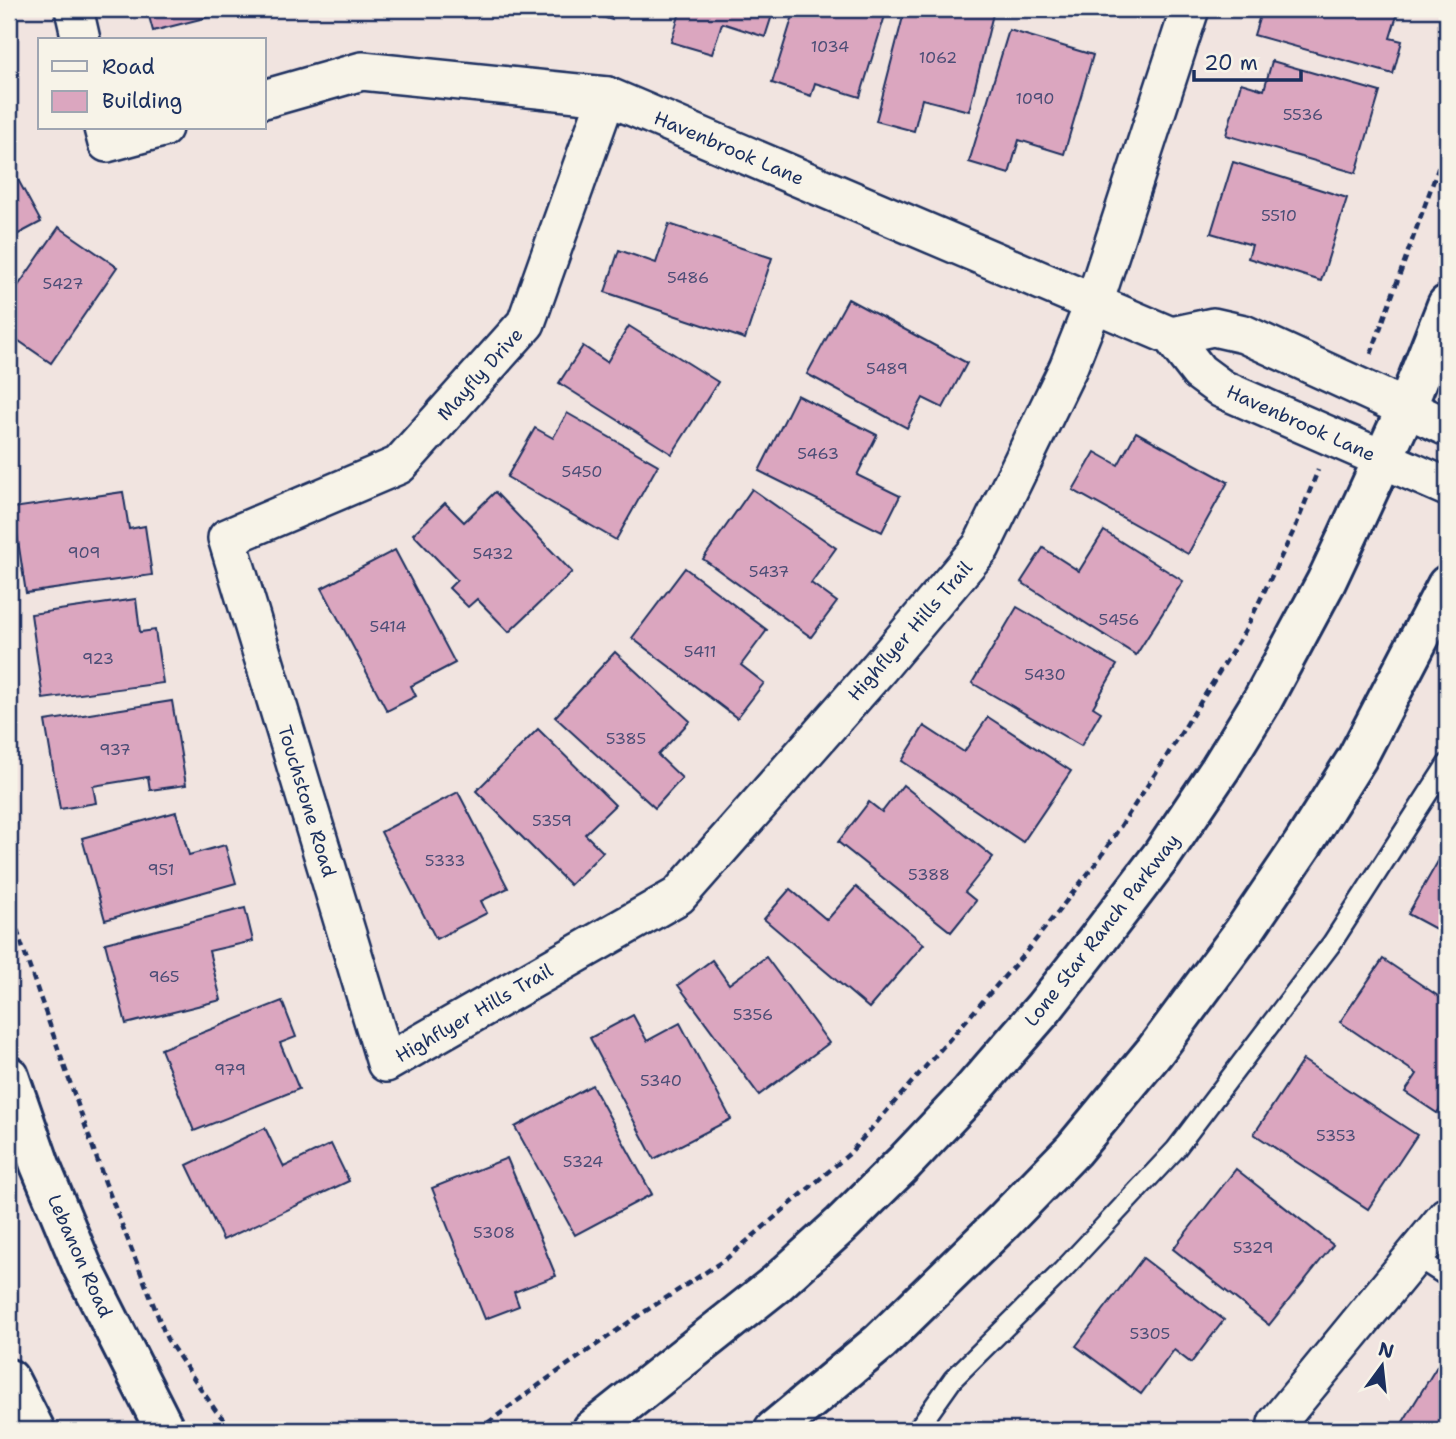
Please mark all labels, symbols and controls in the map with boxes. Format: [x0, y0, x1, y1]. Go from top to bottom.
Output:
house number: 1034 [811, 36, 849, 57]
legend [38, 38, 266, 130]
scale bar [1194, 38, 1300, 82]
house number: 1062 [919, 47, 957, 68]
text: 20 m [1204, 49, 1258, 77]
text: Road [102, 53, 155, 81]
text: Building [102, 87, 182, 115]
house number: 1090 [1015, 88, 1055, 109]
house number: 5536 [1283, 104, 1323, 125]
street label: Havenbrook Lane [650, 105, 808, 191]
house number: 5510 [1261, 205, 1297, 226]
house number: 5486 [667, 267, 709, 288]
house number: 5427 [43, 273, 83, 294]
street label: Mayfly Drive [432, 322, 528, 426]
house number: 5489 [866, 358, 908, 379]
street label: Havenbrook Lane [1223, 379, 1379, 467]
house number: 5463 [797, 443, 839, 464]
house number: 5450 [562, 461, 603, 482]
house number: 909 [68, 542, 100, 563]
house number: 5432 [473, 543, 513, 564]
street label: Highflyer Hills Trail [842, 556, 978, 706]
house number: 5437 [749, 561, 789, 582]
house number: 5456 [1099, 609, 1139, 630]
house number: 5414 [369, 616, 407, 637]
house number: 5411 [684, 641, 716, 662]
house number: 923 [82, 648, 114, 669]
house number: 5430 [1024, 664, 1066, 685]
street label: Touchstone Road [272, 722, 342, 880]
house number: 5385 [606, 728, 646, 749]
house number: 937 [99, 739, 131, 760]
house number: 5359 [532, 810, 572, 831]
street label: Lone Star Ranch Parkway [1019, 828, 1185, 1032]
house number: 5333 [425, 850, 465, 871]
house number: 951 [148, 859, 174, 880]
house number: 5388 [908, 864, 950, 885]
street label: Highflyer Hills Trail [391, 958, 557, 1068]
house number: 965 [148, 966, 180, 987]
house number: 5356 [733, 1004, 773, 1025]
house number: 979 [214, 1059, 246, 1080]
house number: 5340 [640, 1070, 682, 1091]
house number: 5353 [1316, 1125, 1356, 1146]
house number: 5324 [563, 1151, 603, 1172]
street label: Lebanon Road [42, 1190, 118, 1322]
house number: 5308 [473, 1222, 515, 1243]
house number: 5329 [1233, 1237, 1273, 1258]
house number: 5305 [1130, 1323, 1170, 1344]
north arrow [1348, 1330, 1418, 1400]
text: N [1376, 1336, 1397, 1364]

